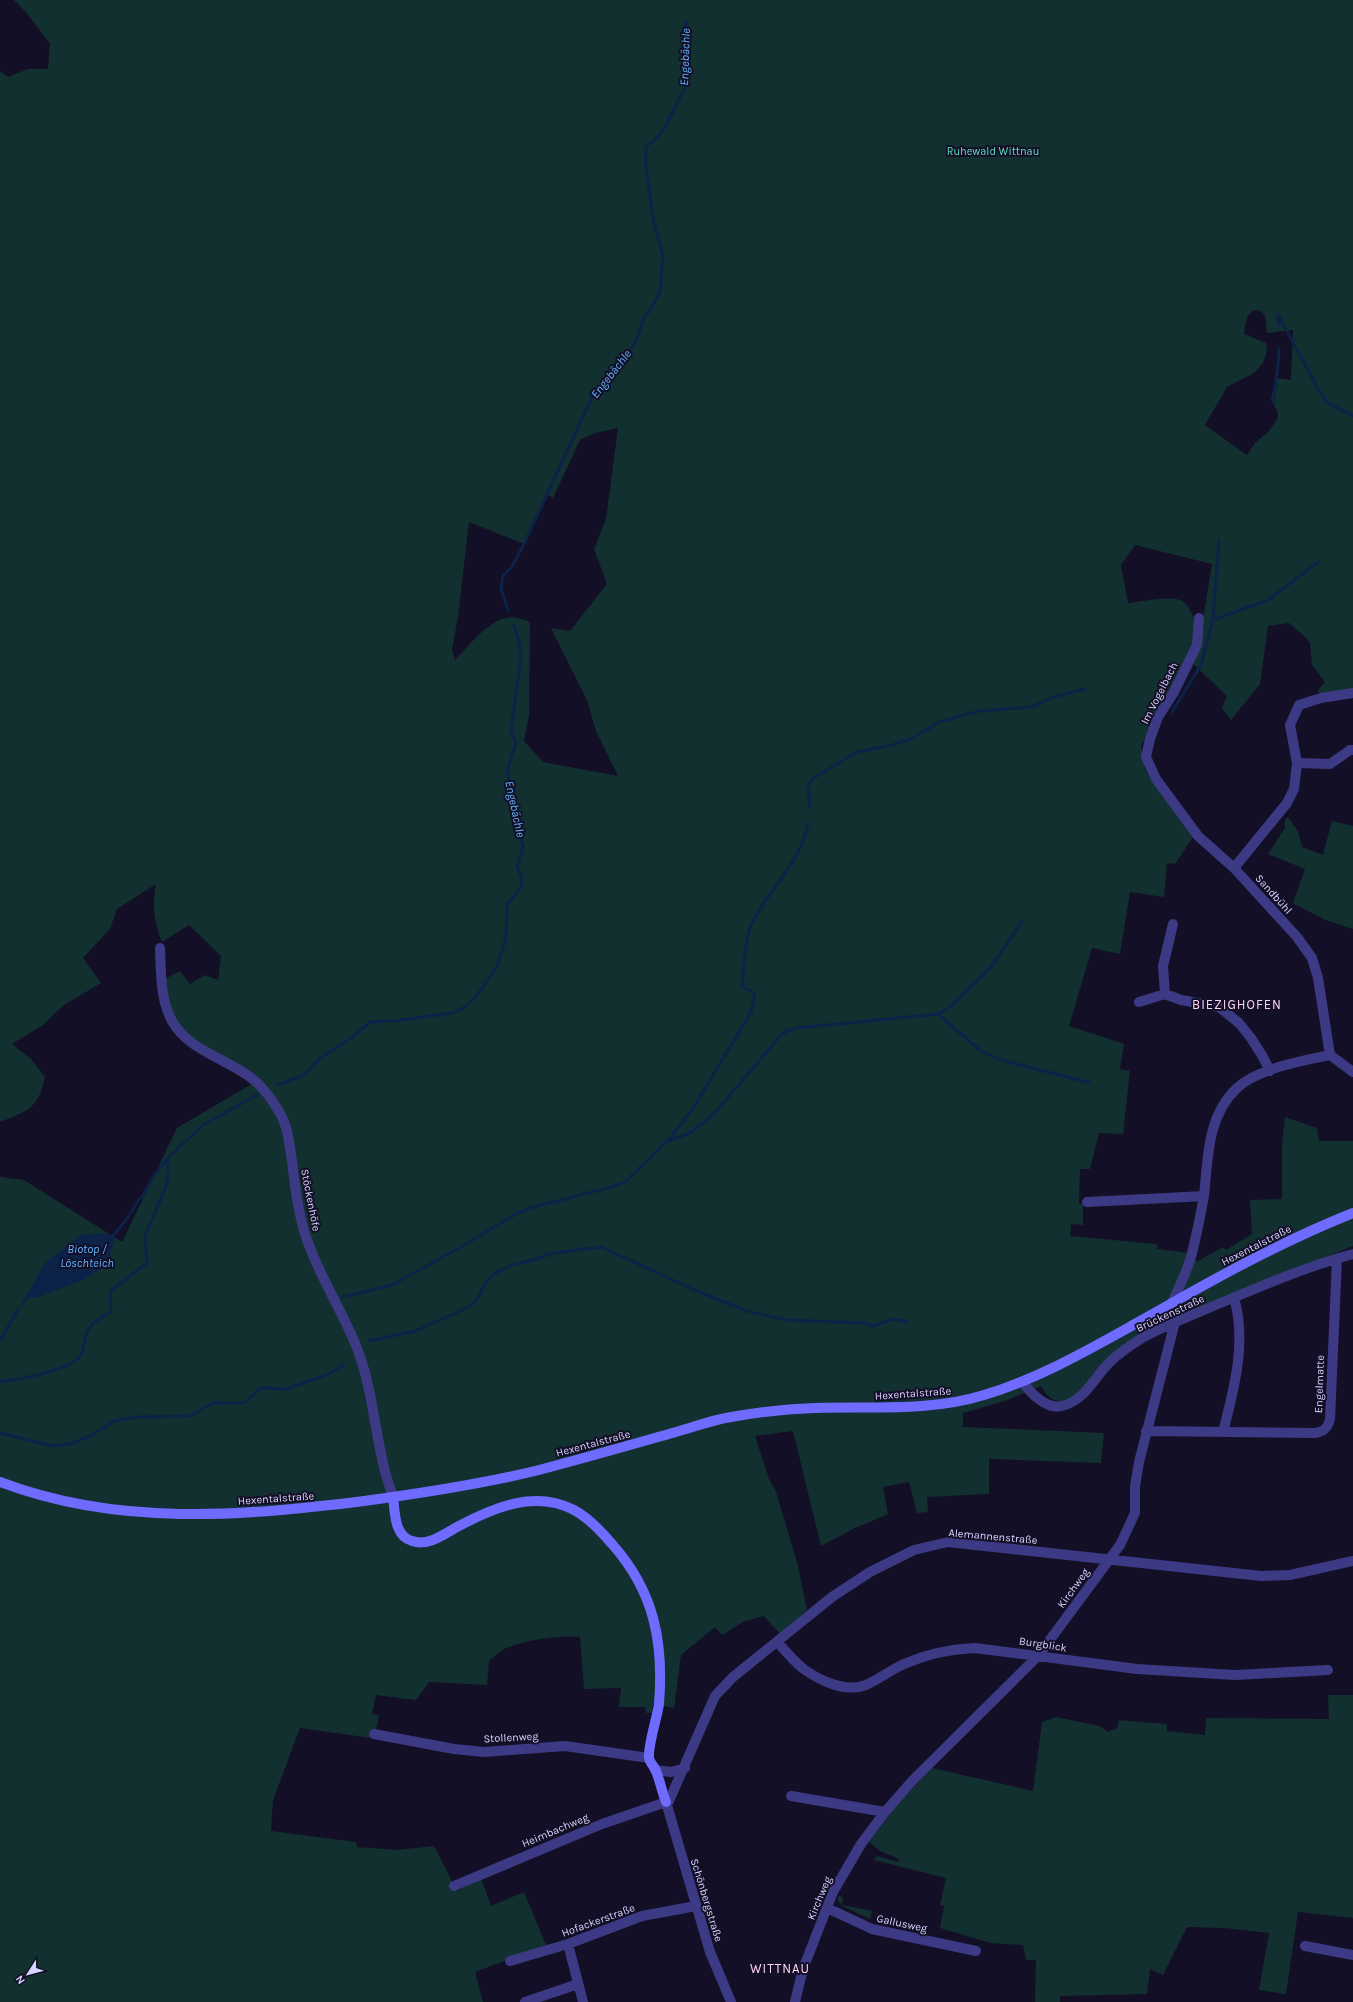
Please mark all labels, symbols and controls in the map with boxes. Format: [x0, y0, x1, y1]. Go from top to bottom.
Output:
water label: Engebächle [677, 28, 693, 86]
park label: Ruhewald Wittnau [947, 145, 1039, 158]
water label: Engebächle [588, 347, 634, 401]
street label: Im Vogelbach [1138, 660, 1181, 726]
water label: Engebächle [502, 780, 528, 839]
street label: Sandbühl [1252, 872, 1295, 917]
district label: BIEZIGHOFEN [1192, 997, 1282, 1012]
street label: Stöckenhöfe [298, 1168, 323, 1233]
street label: Hexentalstraße [1219, 1222, 1294, 1269]
water label: Biotop / Löschteich [60, 1242, 114, 1270]
street label: Brückenstraße [1134, 1292, 1207, 1335]
street label: Engelmatte [1312, 1354, 1327, 1413]
street label: Hexentalstraße [874, 1384, 952, 1403]
street label: Hexentalstraße [554, 1427, 632, 1460]
street label: Hexentalstraße [237, 1489, 315, 1508]
street label: Alemannenstraße [948, 1526, 1038, 1547]
street label: Kirchweg [1055, 1565, 1093, 1611]
street label: Burgblick [1018, 1634, 1068, 1655]
street label: Stollenweg [483, 1730, 540, 1745]
street label: Heimbachweg [520, 1810, 591, 1850]
street label: Schönbergstraße [688, 1857, 725, 1944]
street label: Kirchweg [804, 1874, 835, 1922]
street label: Hofackerstraße [560, 1901, 637, 1940]
street label: Gallusweg [875, 1912, 929, 1935]
north arrow [8, 1954, 48, 1994]
district label: WITTNAU [750, 1961, 810, 1976]
text: N [13, 1973, 28, 1987]

